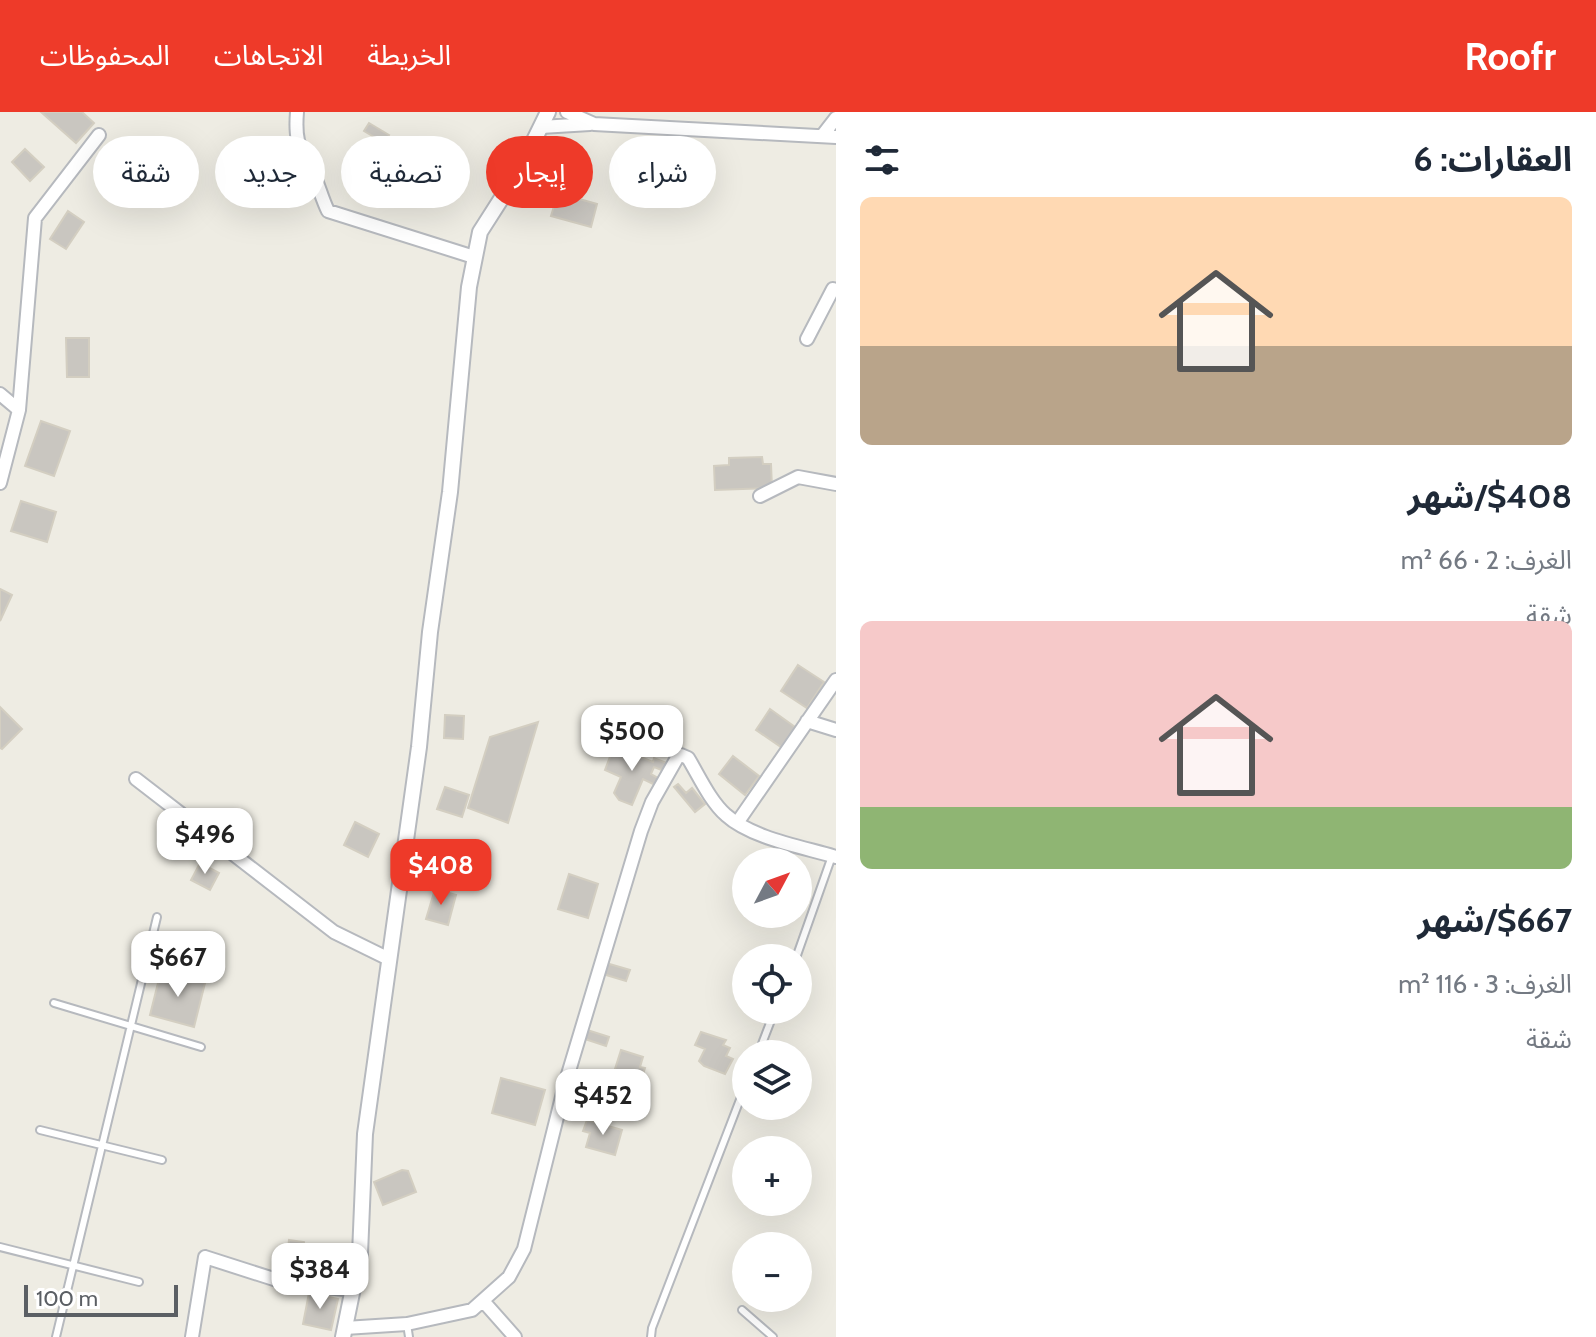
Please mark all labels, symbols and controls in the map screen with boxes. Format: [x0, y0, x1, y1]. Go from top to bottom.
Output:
text: Roofr [1464, 33, 1556, 80]
text: المحفوظات [40, 38, 170, 72]
text: الاتجاهات [214, 38, 323, 72]
text: الخريطة [367, 38, 451, 72]
chip: شقة [93, 136, 199, 208]
chip: جديد [215, 136, 325, 208]
chip: تصفية [341, 136, 470, 208]
chip: إيجار [486, 136, 593, 208]
chip: شراء [609, 136, 716, 208]
icon: filters [860, 138, 904, 182]
text: العقارات: 6 [1414, 138, 1572, 180]
icon: home [1144, 249, 1288, 393]
text: $408/شهر [1407, 475, 1572, 517]
text: الغرف: 2 · 66 m² [1401, 544, 1572, 576]
text: شقة [1526, 599, 1572, 631]
icon: home [1144, 673, 1288, 817]
pin: $500 [585, 705, 679, 773]
text: $500 [599, 715, 665, 747]
pin: $496 [158, 808, 252, 876]
text: $496 [175, 818, 235, 850]
pin: $408 [394, 839, 488, 907]
north arrow [732, 848, 812, 928]
map controls [732, 848, 812, 1312]
text: $408 [408, 849, 474, 881]
text: $667/شهر [1417, 899, 1572, 941]
pin: $667 [131, 931, 225, 999]
text: $667 [149, 941, 207, 973]
button: locate [732, 944, 812, 1024]
text: الغرف: 3 · 116 m² [1398, 968, 1572, 1000]
text: شقة [1526, 1023, 1572, 1055]
button: layers [732, 1040, 812, 1120]
pin: $452 [556, 1069, 650, 1137]
text: $452 [574, 1079, 632, 1111]
button: + [732, 1136, 812, 1216]
button: − [732, 1232, 812, 1312]
pin: $384 [273, 1243, 367, 1311]
text: $384 [290, 1253, 350, 1285]
scale bar [24, 1281, 178, 1317]
text: 100 m [36, 1285, 98, 1312]

